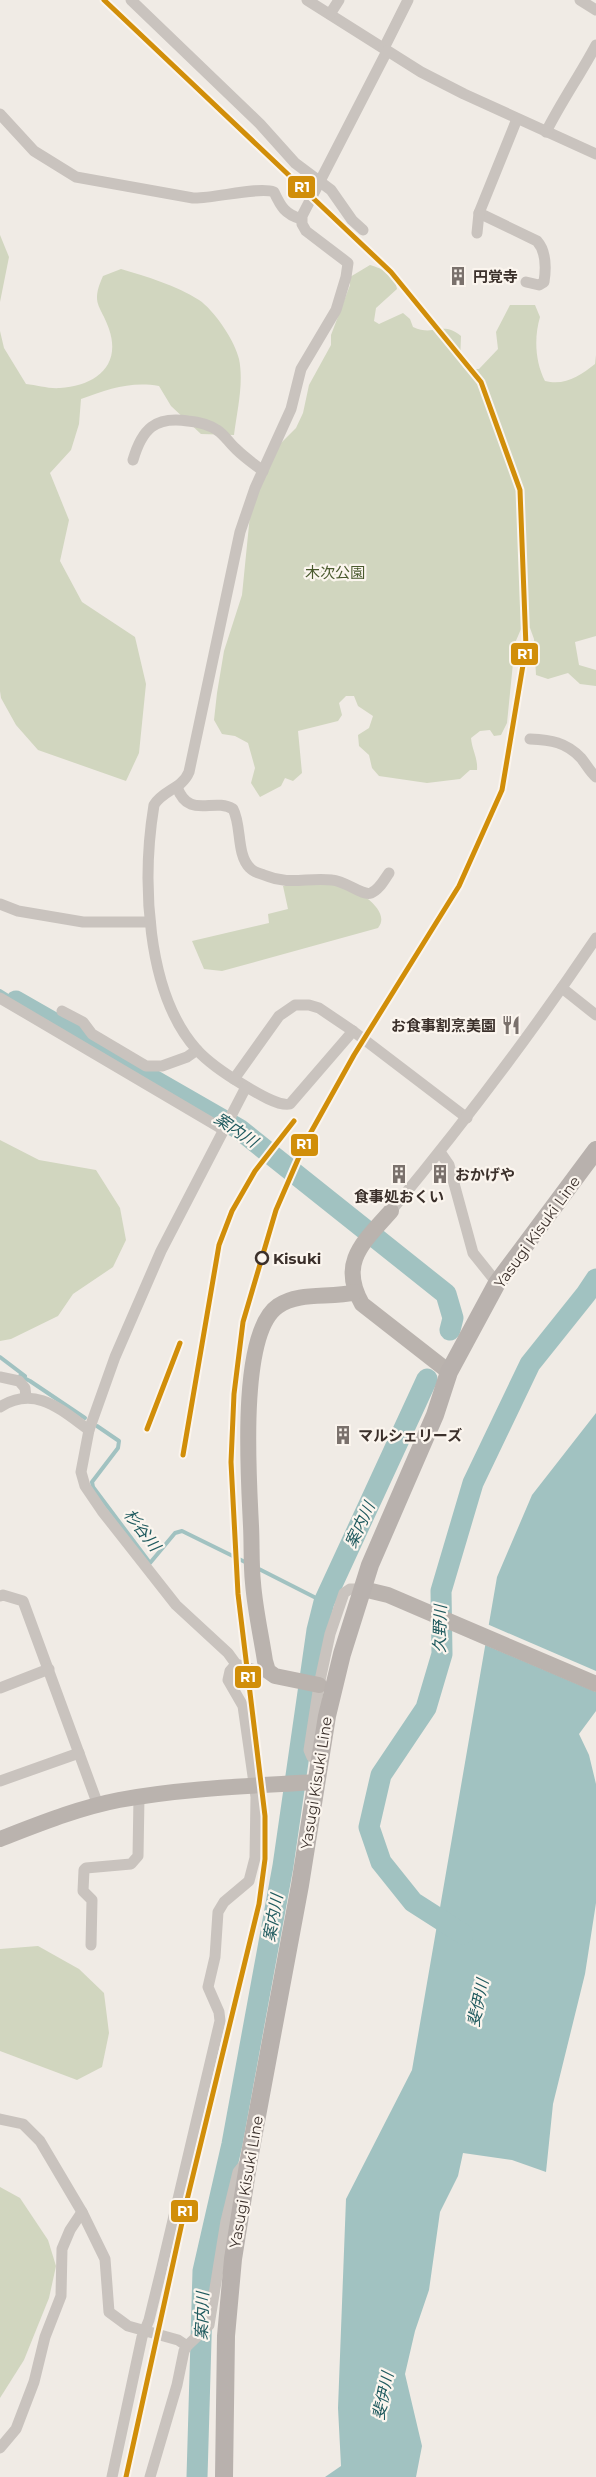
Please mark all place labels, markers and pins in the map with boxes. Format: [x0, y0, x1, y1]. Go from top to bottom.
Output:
building icon: 円覚寺 [447, 265, 469, 287]
place label: 円覚寺 [473, 267, 518, 286]
restaurant icon: お食事割烹美園 [500, 1014, 522, 1036]
place label: お食事割烹美園 [391, 1016, 496, 1035]
building icon: 食事処おくい [388, 1163, 410, 1185]
building icon: おかげや [429, 1163, 451, 1185]
place label: おかげや [455, 1165, 515, 1184]
place label: 食事処おくい [354, 1187, 444, 1206]
place label: Kisuki [273, 1249, 321, 1268]
marker: Kisuki [255, 1251, 269, 1265]
building icon: マルシェリーズ [332, 1424, 354, 1446]
place label: マルシェリーズ [358, 1426, 462, 1445]

